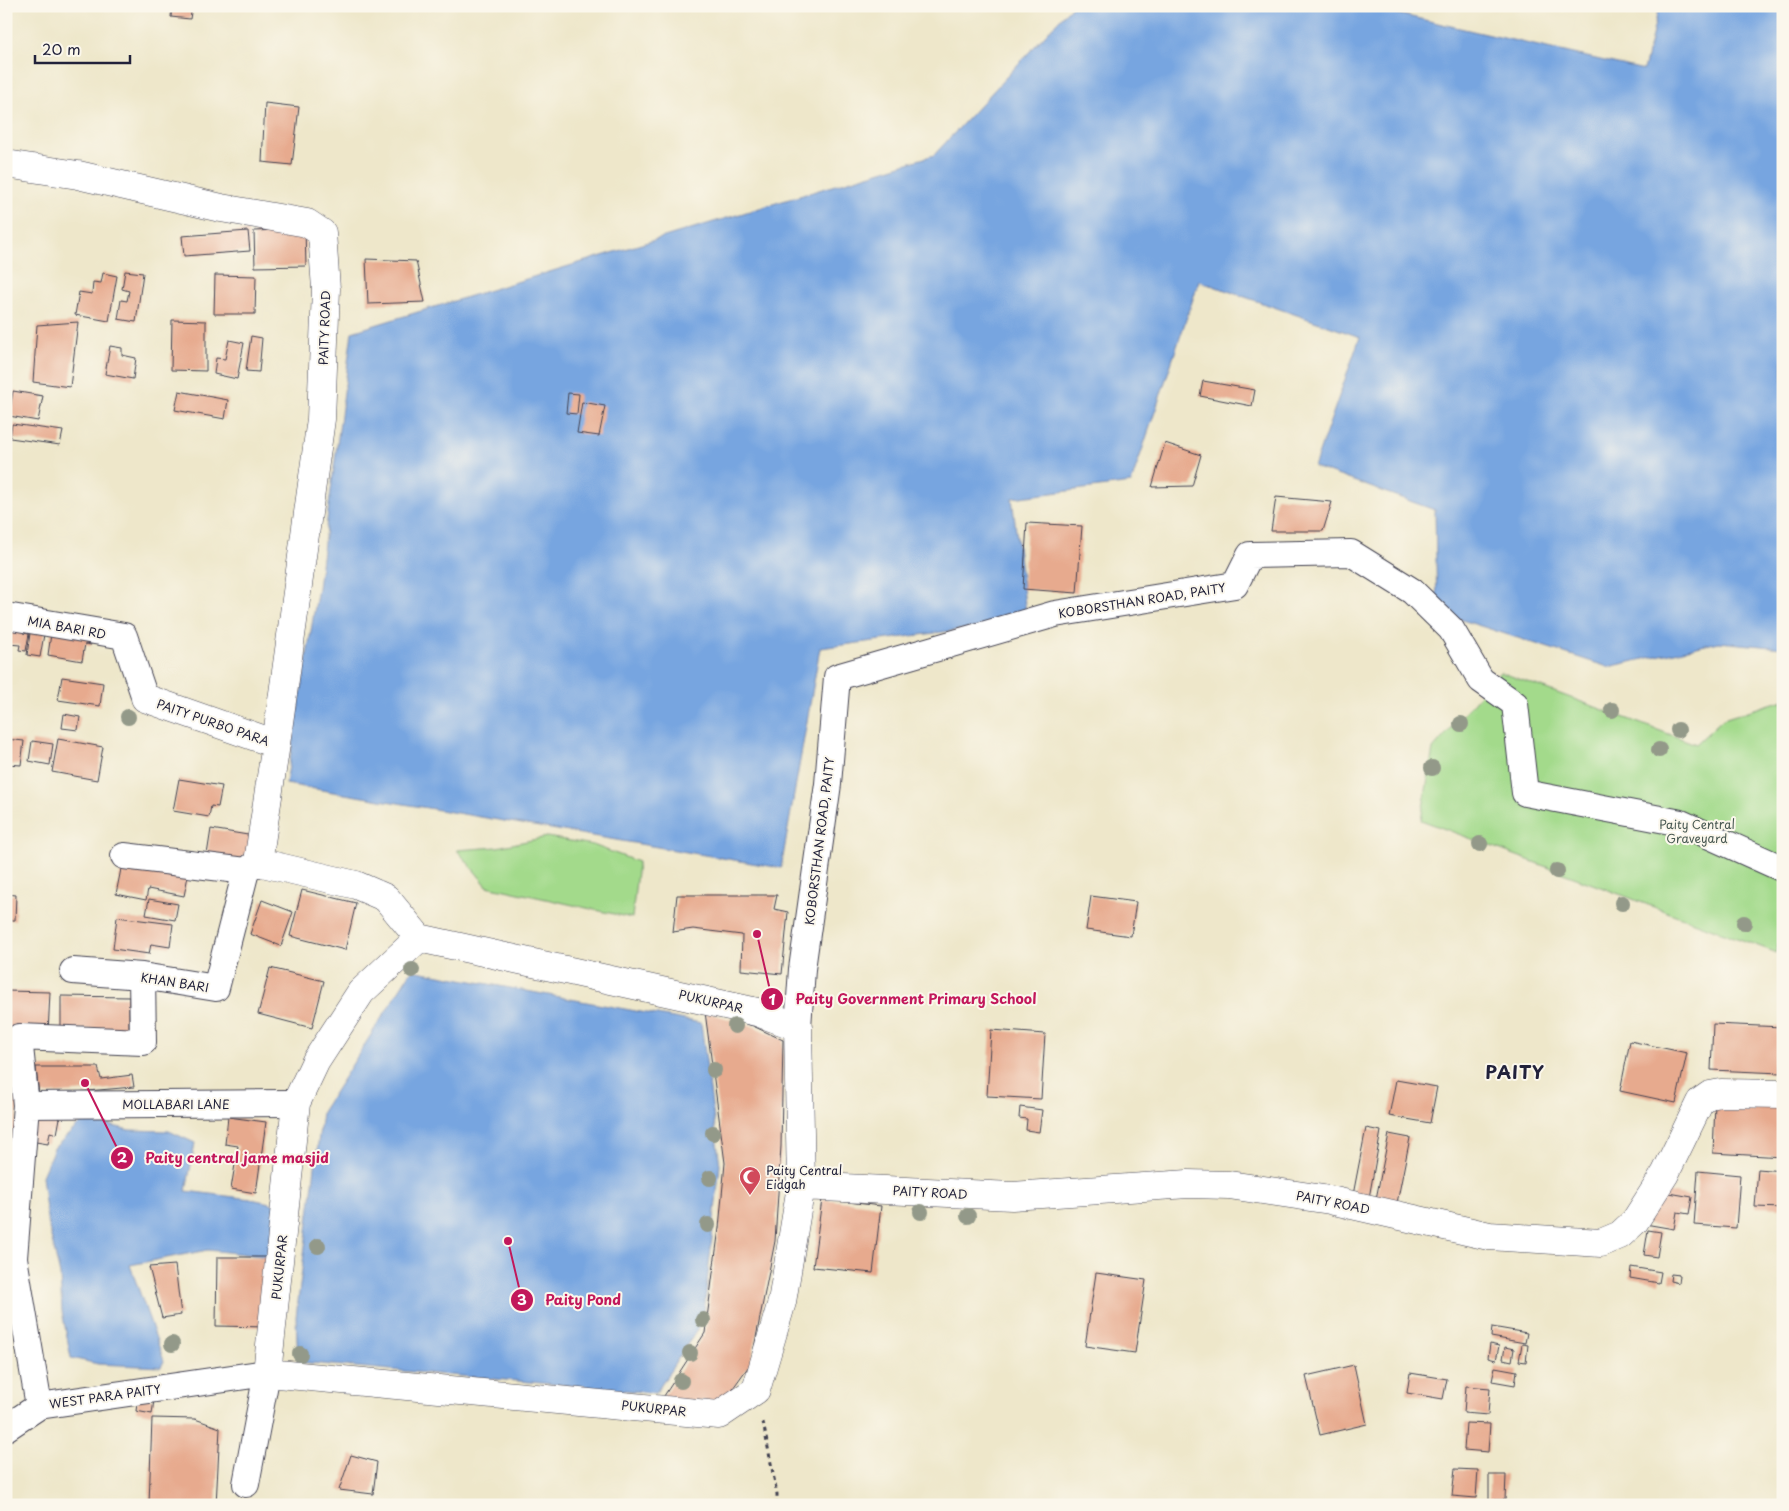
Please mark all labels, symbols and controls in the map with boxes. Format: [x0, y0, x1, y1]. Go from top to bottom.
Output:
scale bar [35, 32, 130, 64]
text: 20 m [42, 37, 81, 60]
street label: PAITY ROAD [314, 290, 334, 366]
street label: KOBORSTHAN ROAD, PAITY [1057, 578, 1227, 622]
street label: MIA BARI RD [26, 611, 108, 643]
street label: PAITY PURBO PARA [154, 694, 272, 750]
street label: KOBORSTHAN ROAD, PAITY [800, 756, 838, 926]
park label: Paity Central Graveyard [1659, 815, 1735, 847]
street label: KHAN BARI [140, 968, 210, 996]
street label: PUKURPAR [677, 985, 745, 1017]
callout: Paity Government Primary School [760, 985, 1047, 1014]
text: 1 [768, 987, 776, 1010]
text: Paity Government Primary School [796, 988, 1036, 1009]
district label: PAITY [1485, 1058, 1545, 1085]
street label: MOLLABARI LANE [122, 1095, 230, 1113]
callout: Paity central jame masjid [109, 1144, 339, 1173]
text: 2 [117, 1145, 128, 1168]
text: Paity central jame masjid [145, 1147, 329, 1168]
place label: Paity Central Eidgah [766, 1161, 842, 1193]
mosque icon: Paity Central Eidgah [738, 1165, 762, 1196]
street label: PAITY ROAD [892, 1181, 968, 1203]
street label: PAITY ROAD [1294, 1186, 1372, 1218]
street label: PUKURPAR [267, 1233, 291, 1300]
callout: Paity Pond [510, 1286, 631, 1315]
text: 3 [517, 1287, 527, 1310]
text: Paity Pond [545, 1289, 621, 1310]
street label: WEST PARA PAITY [48, 1379, 162, 1413]
street label: PUKURPAR [621, 1396, 688, 1420]

